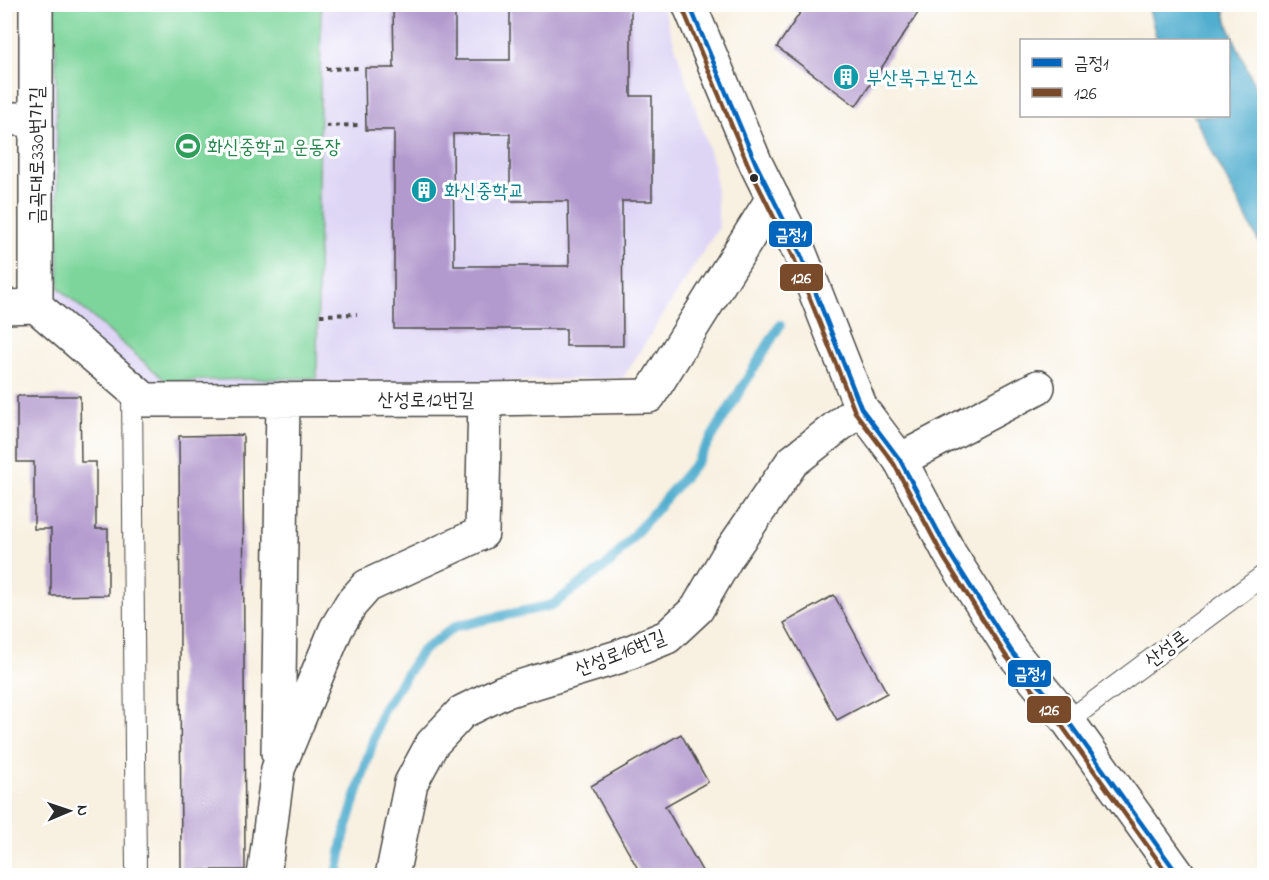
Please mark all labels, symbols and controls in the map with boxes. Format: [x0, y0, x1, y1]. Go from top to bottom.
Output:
legend [1020, 39, 1230, 117]
text: 금정1 [1074, 52, 1109, 78]
building icon: 부산북구보건소 [831, 62, 861, 92]
place label: 부산북구보건소 [866, 65, 979, 94]
text: 126 [1074, 82, 1097, 108]
street label: 금곡대로330번가길 [24, 86, 53, 224]
sports icon: 화신중학교 운동장 [173, 131, 203, 161]
place label: 화신중학교 운동장 [207, 134, 341, 163]
unlabelled marker [748, 172, 760, 184]
building icon: 화신중학교 [409, 175, 439, 205]
place label: 화신중학교 [444, 178, 524, 207]
line badge: 금정1 [768, 220, 813, 248]
text: 금정1 [776, 224, 807, 248]
line badge: 126 [779, 263, 824, 292]
text: 126 [791, 267, 812, 291]
street label: 산성로12번길 [378, 387, 474, 416]
street label: 산성로16번길 [571, 624, 671, 685]
street label: 산성로 [1139, 624, 1196, 676]
line badge: 금정1 [1007, 659, 1052, 688]
text: 금정1 [1015, 663, 1046, 687]
line badge: 126 [1026, 695, 1072, 724]
text: 126 [1039, 699, 1060, 723]
north arrow [39, 781, 99, 841]
text: N [70, 805, 94, 817]

